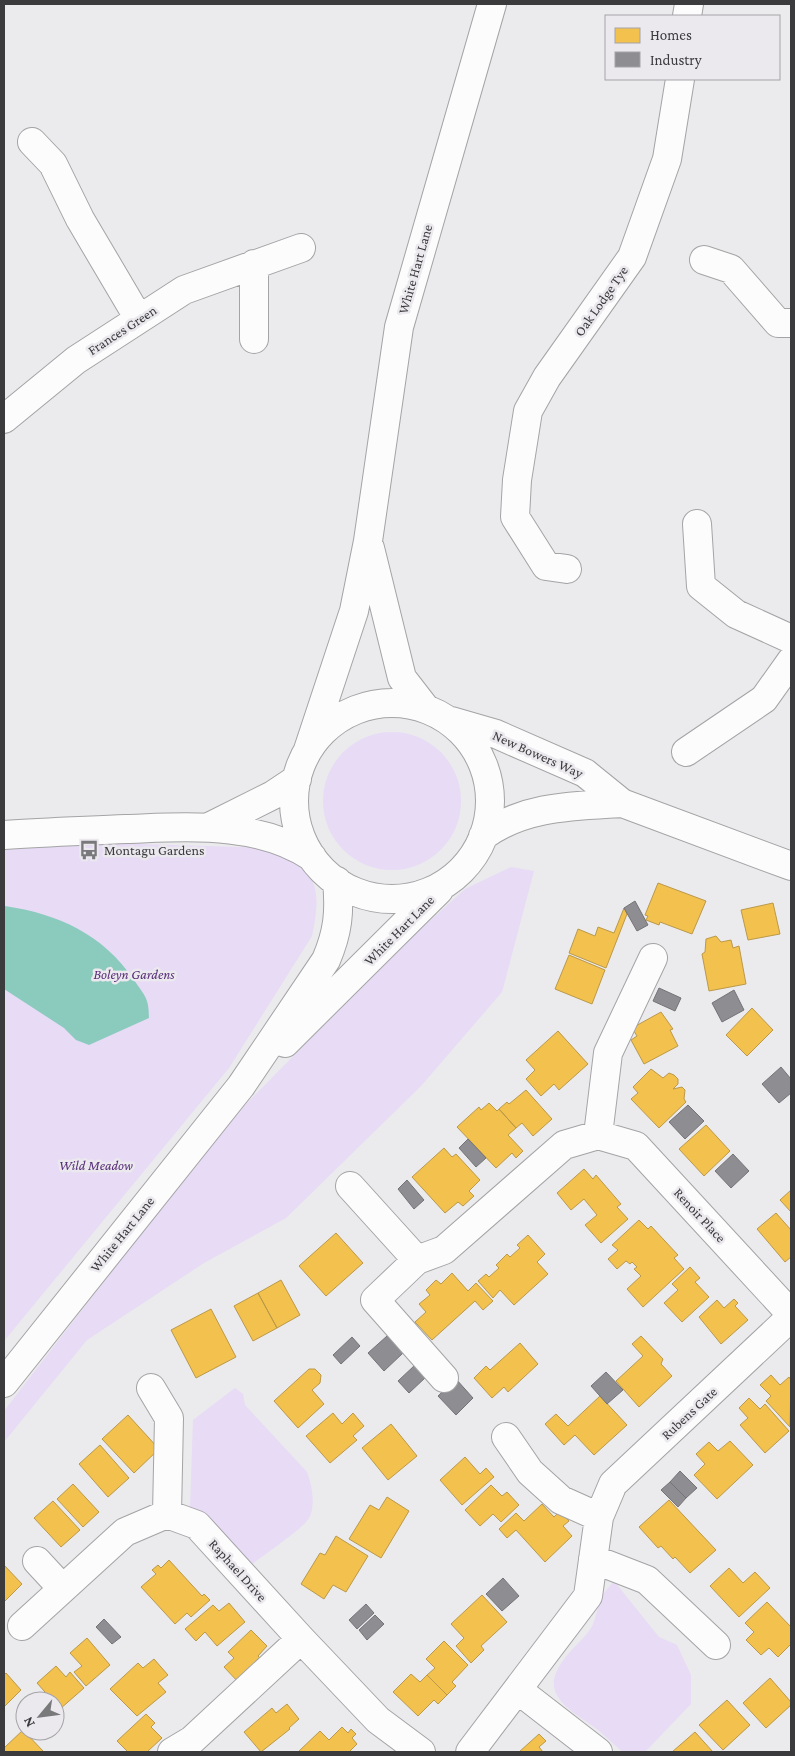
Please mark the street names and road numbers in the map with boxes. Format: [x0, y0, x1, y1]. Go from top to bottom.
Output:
street label: White Hart Lane [395, 222, 435, 316]
street label: Oak Lodge Tye [571, 263, 631, 339]
street label: Frances Green [85, 302, 160, 358]
street label: New Bowers Way [490, 727, 586, 781]
street label: White Hart Lane [361, 892, 437, 968]
street label: Renoir Place [671, 1184, 729, 1246]
street label: White Hart Lane [87, 1193, 157, 1275]
street label: Rubens Gate [658, 1383, 720, 1443]
street label: Raphael Drive [206, 1536, 270, 1604]

